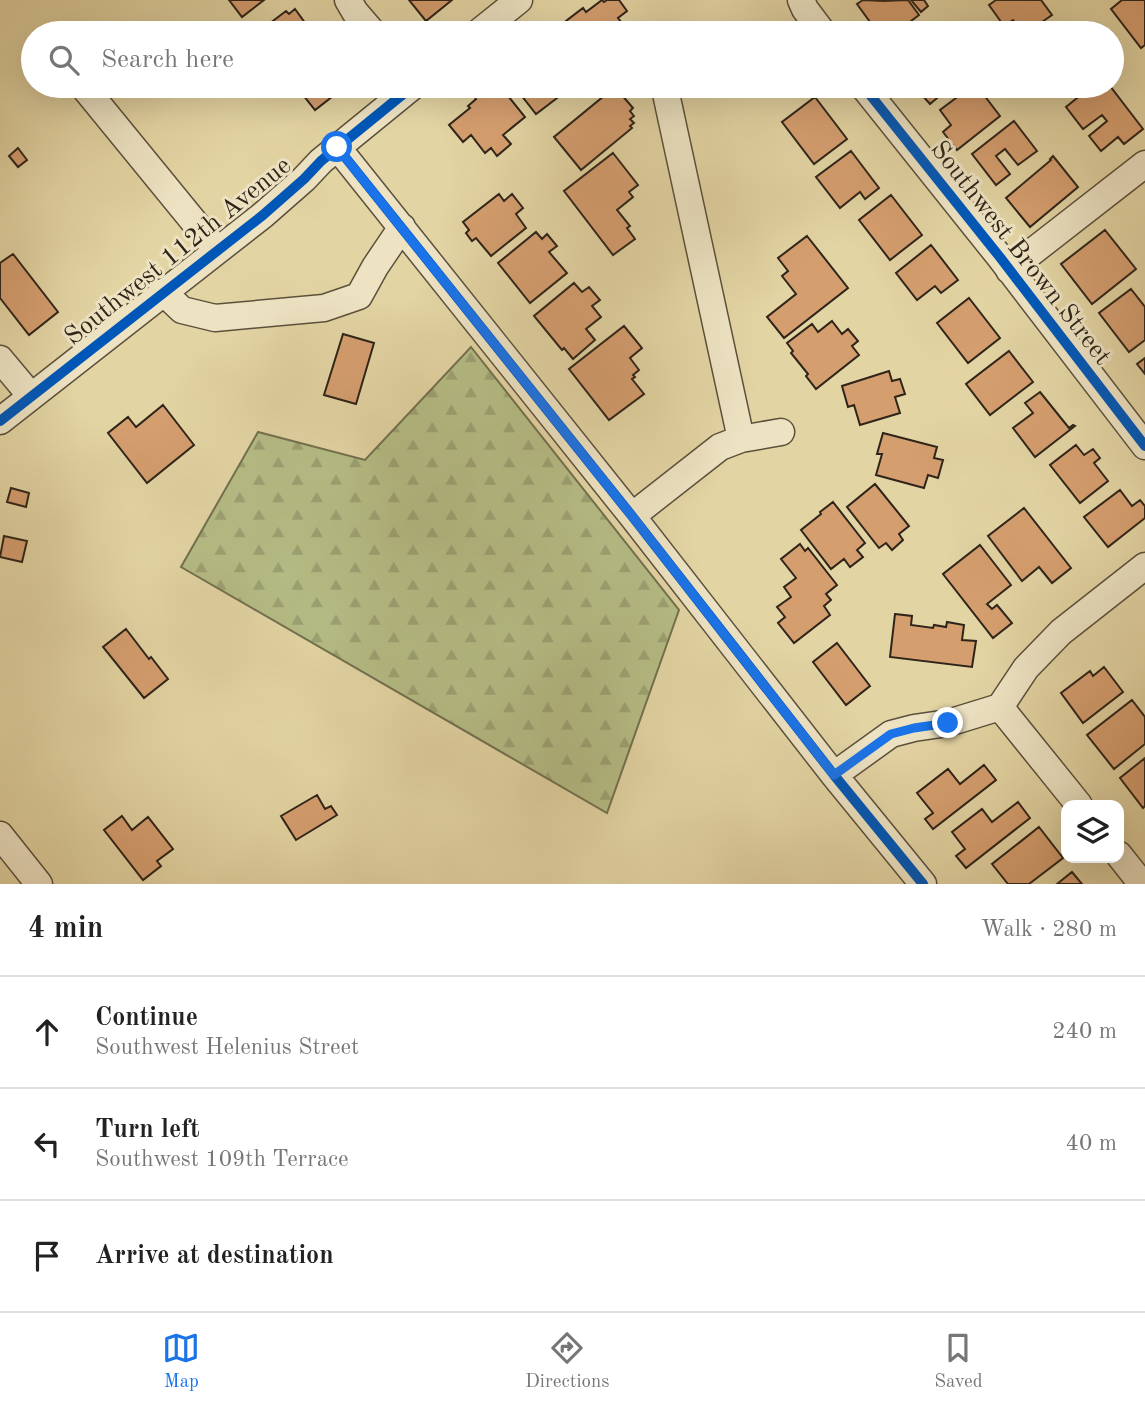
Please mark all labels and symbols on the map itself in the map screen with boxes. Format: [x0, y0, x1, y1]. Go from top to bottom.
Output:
route start [321, 131, 352, 162]
street label: Southwest Brown Street [925, 136, 1116, 370]
street label: Southwest 112th Avenue [60, 152, 296, 351]
route end [932, 707, 963, 738]

